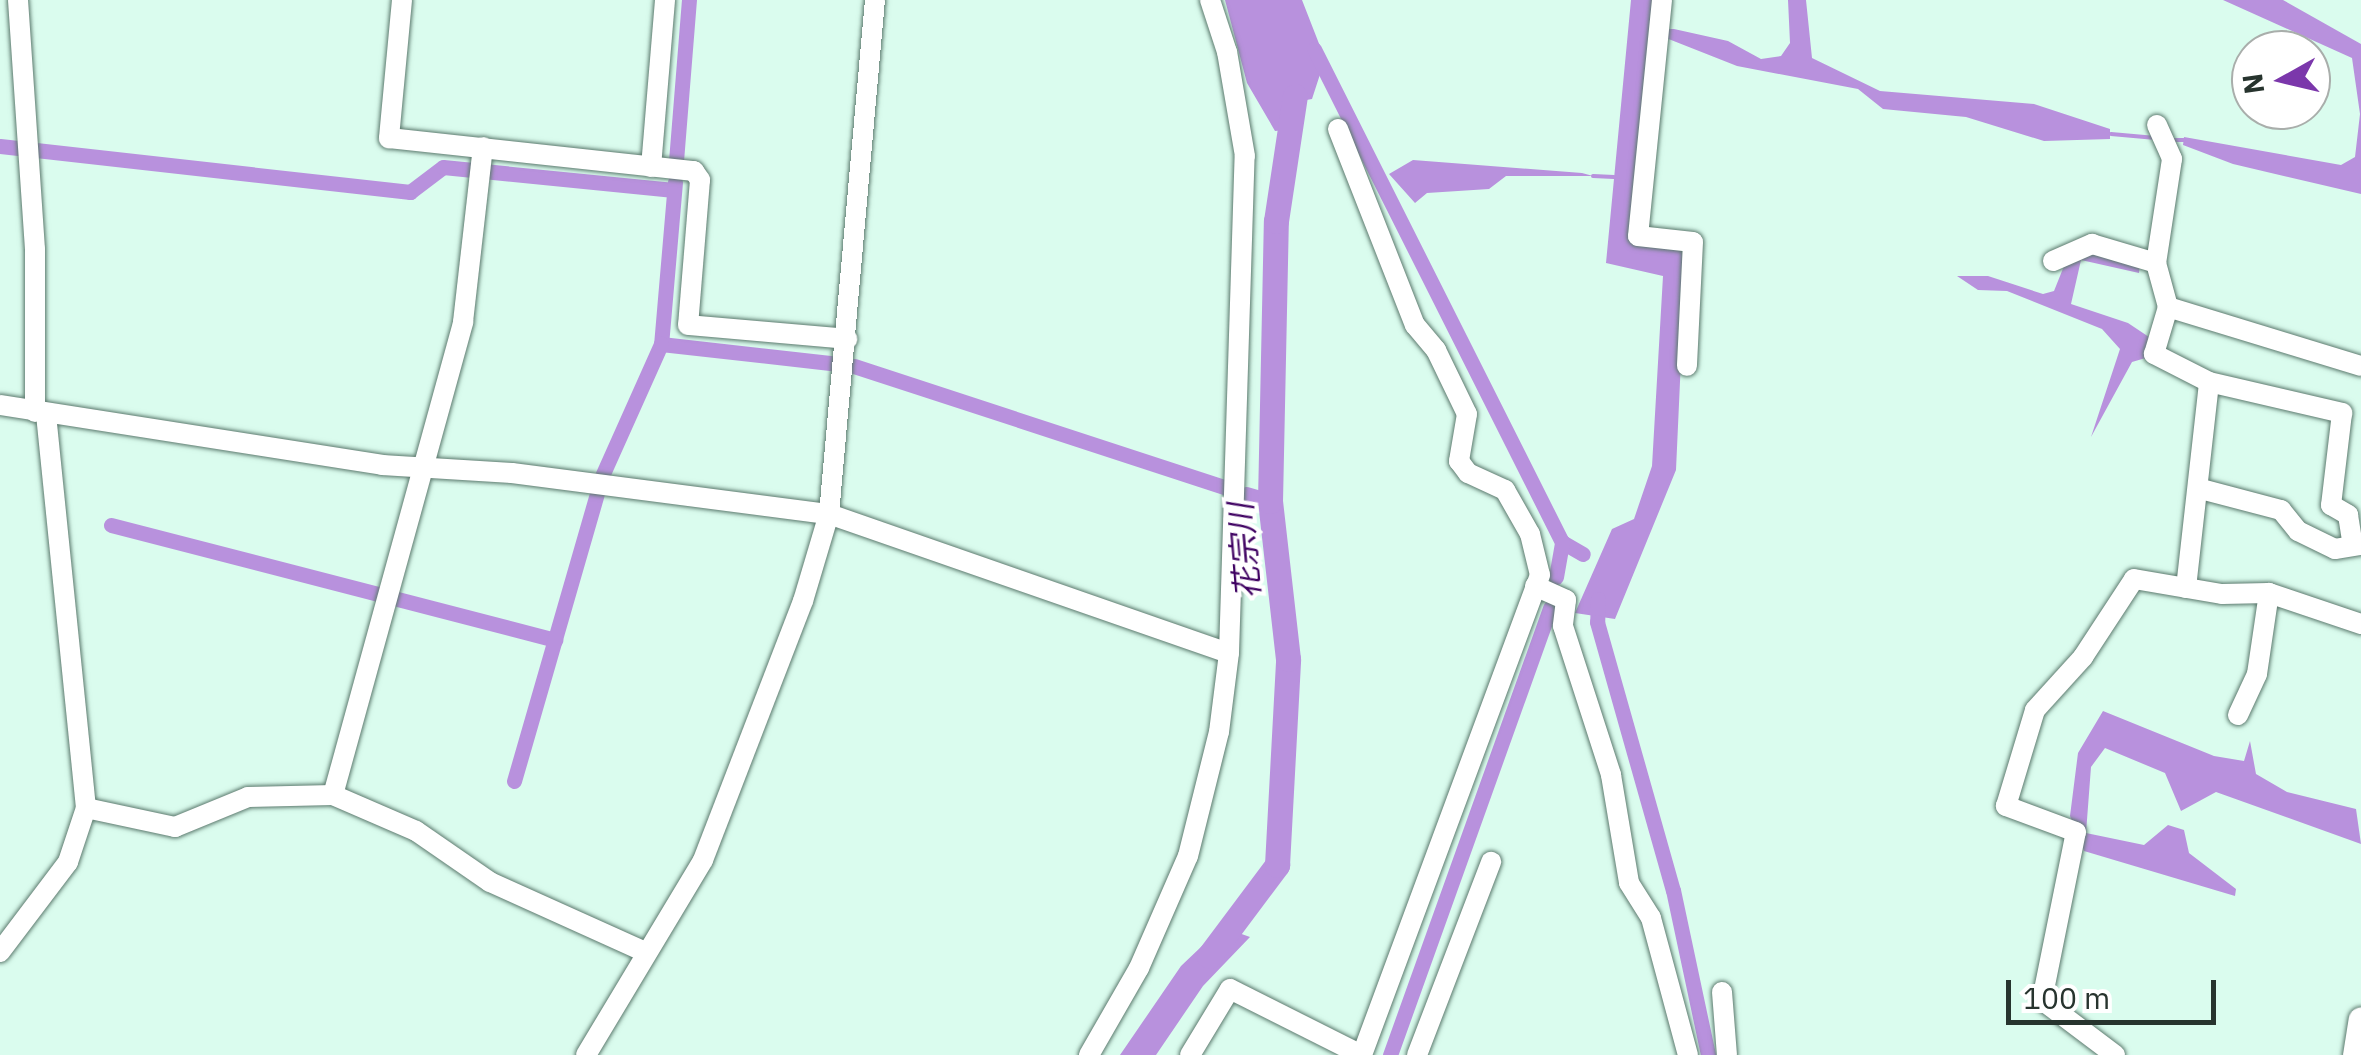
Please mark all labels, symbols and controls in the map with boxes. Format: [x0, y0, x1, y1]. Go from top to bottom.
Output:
north arrow [2231, 30, 2331, 130]
text: N [2233, 71, 2273, 97]
water label: 花宗川 [1221, 502, 1267, 600]
scale bar [2011, 960, 2221, 1022]
text: 100 m [2023, 978, 2110, 1017]

